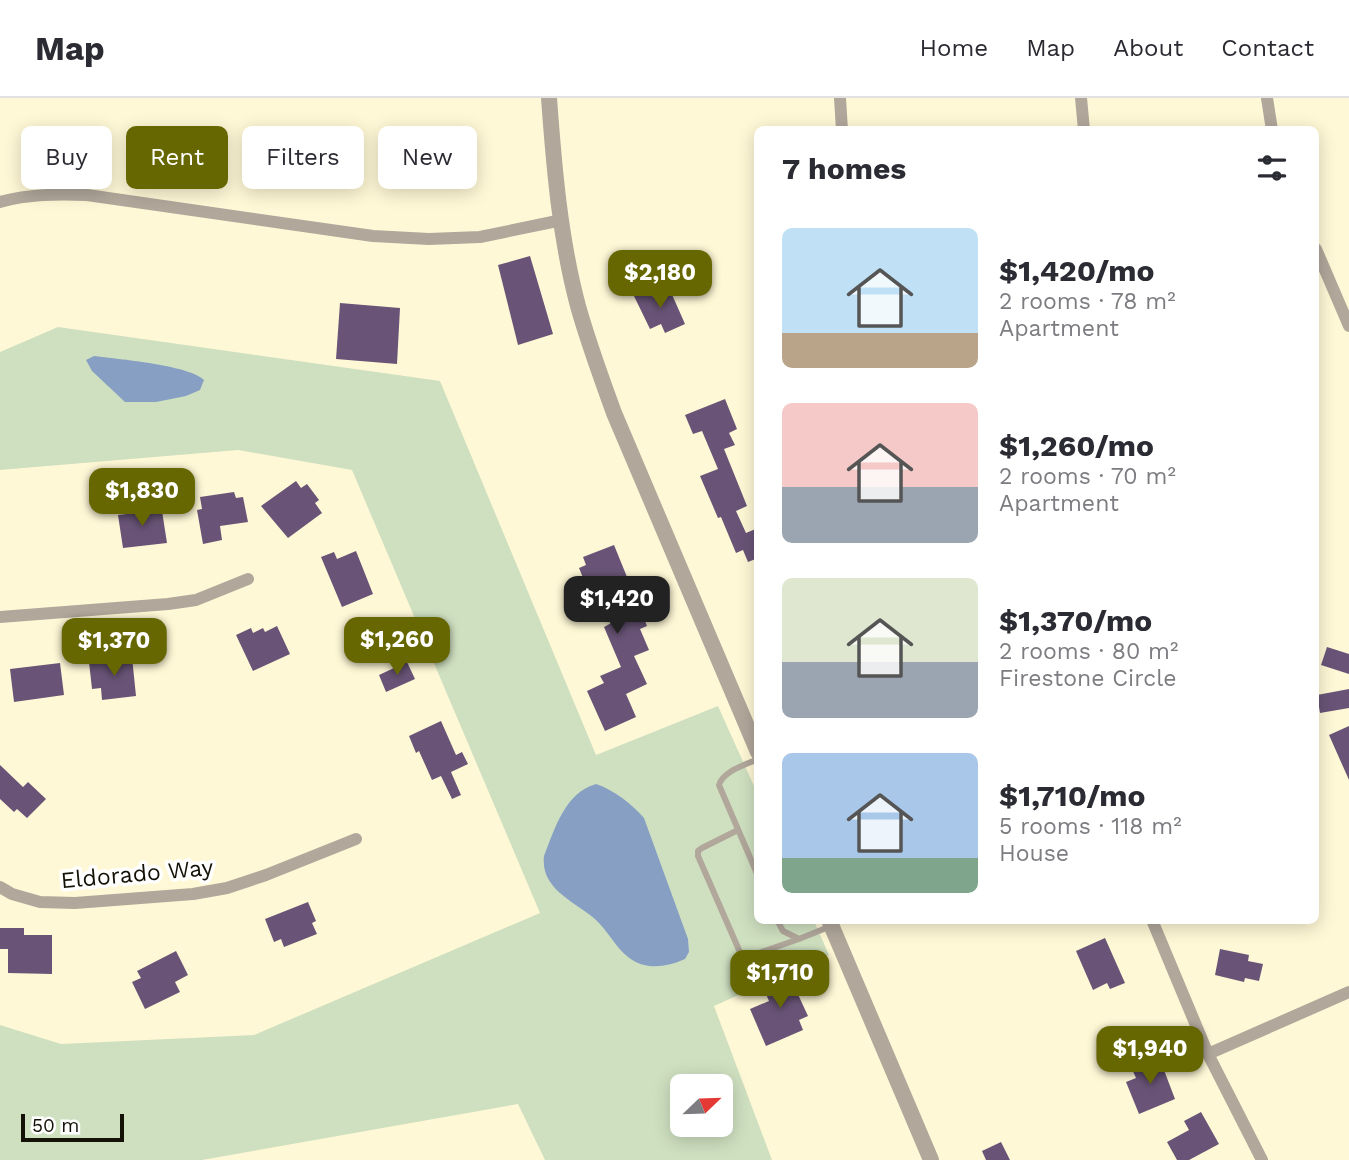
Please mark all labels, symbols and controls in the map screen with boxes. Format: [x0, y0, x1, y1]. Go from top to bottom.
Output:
text: Map [35, 29, 105, 68]
text: Home [920, 34, 988, 62]
text: Map [1026, 34, 1075, 62]
text: About [1113, 34, 1183, 62]
text: Contact [1221, 34, 1314, 62]
chip: Buy [21, 126, 112, 189]
chip: Rent [126, 126, 228, 189]
chip: Filters [242, 126, 364, 189]
chip: New [378, 126, 477, 189]
icon: filters [1253, 149, 1291, 187]
text: 7 homes [782, 151, 906, 186]
pin: $2,180 [603, 250, 717, 310]
text: $1,420/mo [999, 253, 1154, 288]
icon: home [838, 256, 922, 340]
text: $2,180 [624, 259, 696, 286]
text: 2 rooms · 78 m² [999, 288, 1176, 315]
text: Apartment [999, 315, 1119, 342]
text: $1,260/mo [999, 428, 1154, 463]
icon: home [838, 431, 922, 515]
text: 2 rooms · 70 m² [999, 463, 1176, 490]
pin: $1,830 [85, 468, 199, 528]
text: $1,830 [105, 477, 179, 504]
text: Apartment [999, 490, 1119, 517]
pin: $1,420 [560, 576, 674, 636]
text: $1,420 [580, 585, 654, 612]
text: $1,370/mo [999, 603, 1152, 638]
icon: home [838, 606, 922, 690]
pin: $1,370 [57, 618, 171, 678]
pin: $1,260 [340, 618, 454, 677]
text: $1,260 [360, 626, 434, 653]
text: $1,370 [78, 627, 150, 654]
text: 2 rooms · 80 m² [999, 638, 1178, 665]
text: Firestone Circle [999, 665, 1176, 692]
text: $1,710/mo [999, 778, 1146, 813]
icon: home [838, 781, 922, 865]
text: 5 rooms · 118 m² [999, 813, 1182, 840]
text: House [999, 840, 1069, 867]
street label: Eldorado Way [60, 854, 214, 894]
pin: $1,710 [723, 950, 837, 1010]
text: $1,710 [746, 959, 814, 986]
pin: $1,940 [1093, 1026, 1207, 1086]
text: $1,940 [1112, 1035, 1188, 1062]
north arrow [670, 1074, 733, 1138]
map controls [670, 1074, 733, 1137]
scale bar [21, 1111, 124, 1143]
text: 50 m [32, 1114, 79, 1137]

